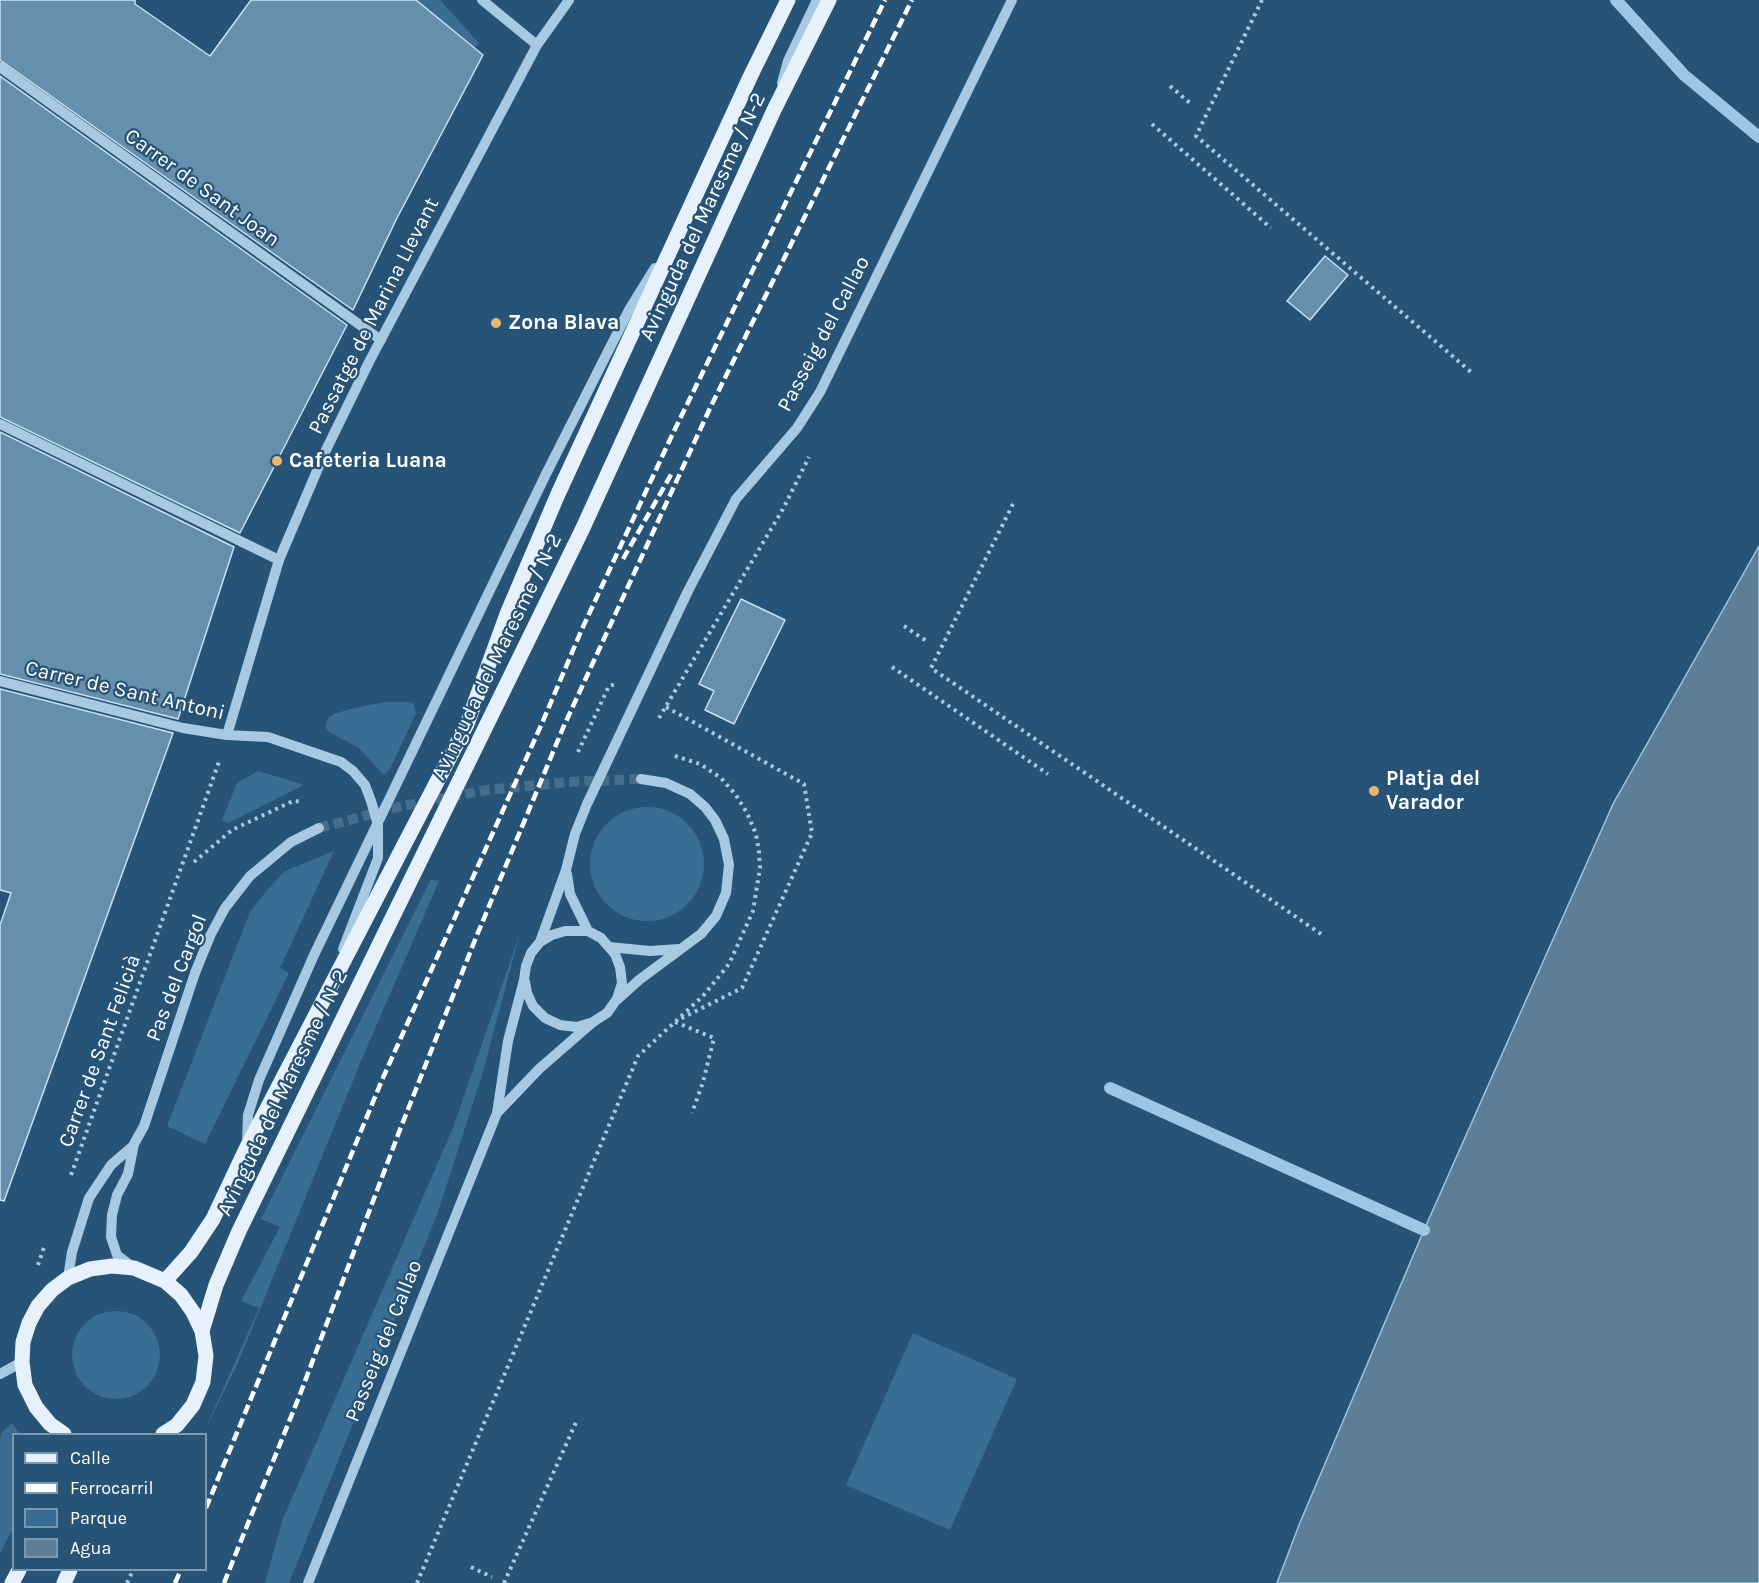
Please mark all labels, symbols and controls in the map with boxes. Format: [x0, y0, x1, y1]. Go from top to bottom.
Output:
street label: Avinguda del Maresme / N-2 [634, 89, 772, 345]
street label: Carrer de Sant Joan [120, 123, 284, 253]
street label: Passatge de Marina Llevant [303, 193, 445, 439]
street label: Passeig del Callao [772, 252, 876, 416]
place label: Zona Blava [508, 310, 619, 336]
marker: Zona Blava [489, 316, 503, 330]
place label: Cafeteria Luana [289, 448, 447, 474]
marker: Cafeteria Luana [270, 454, 284, 468]
street label: Avinguda del Maresme / N-2 [426, 530, 568, 784]
street label: Carrer de Sant Antoni [23, 656, 227, 726]
place label: Platja del Varador [1386, 766, 1480, 816]
marker: Platja del Varador [1367, 784, 1381, 798]
street label: Pas del Cargol [141, 911, 213, 1045]
street label: Carrer de Sant Felicià [53, 951, 147, 1151]
street label: Avinguda del Maresme / N-2 [212, 966, 354, 1220]
street label: Passeig del Callao [340, 1256, 428, 1426]
legend [12, 1433, 207, 1571]
text: Calle [70, 1447, 110, 1469]
text: Ferrocarril [70, 1477, 154, 1499]
text: Parque [70, 1507, 127, 1529]
text: Agua [70, 1537, 111, 1559]

